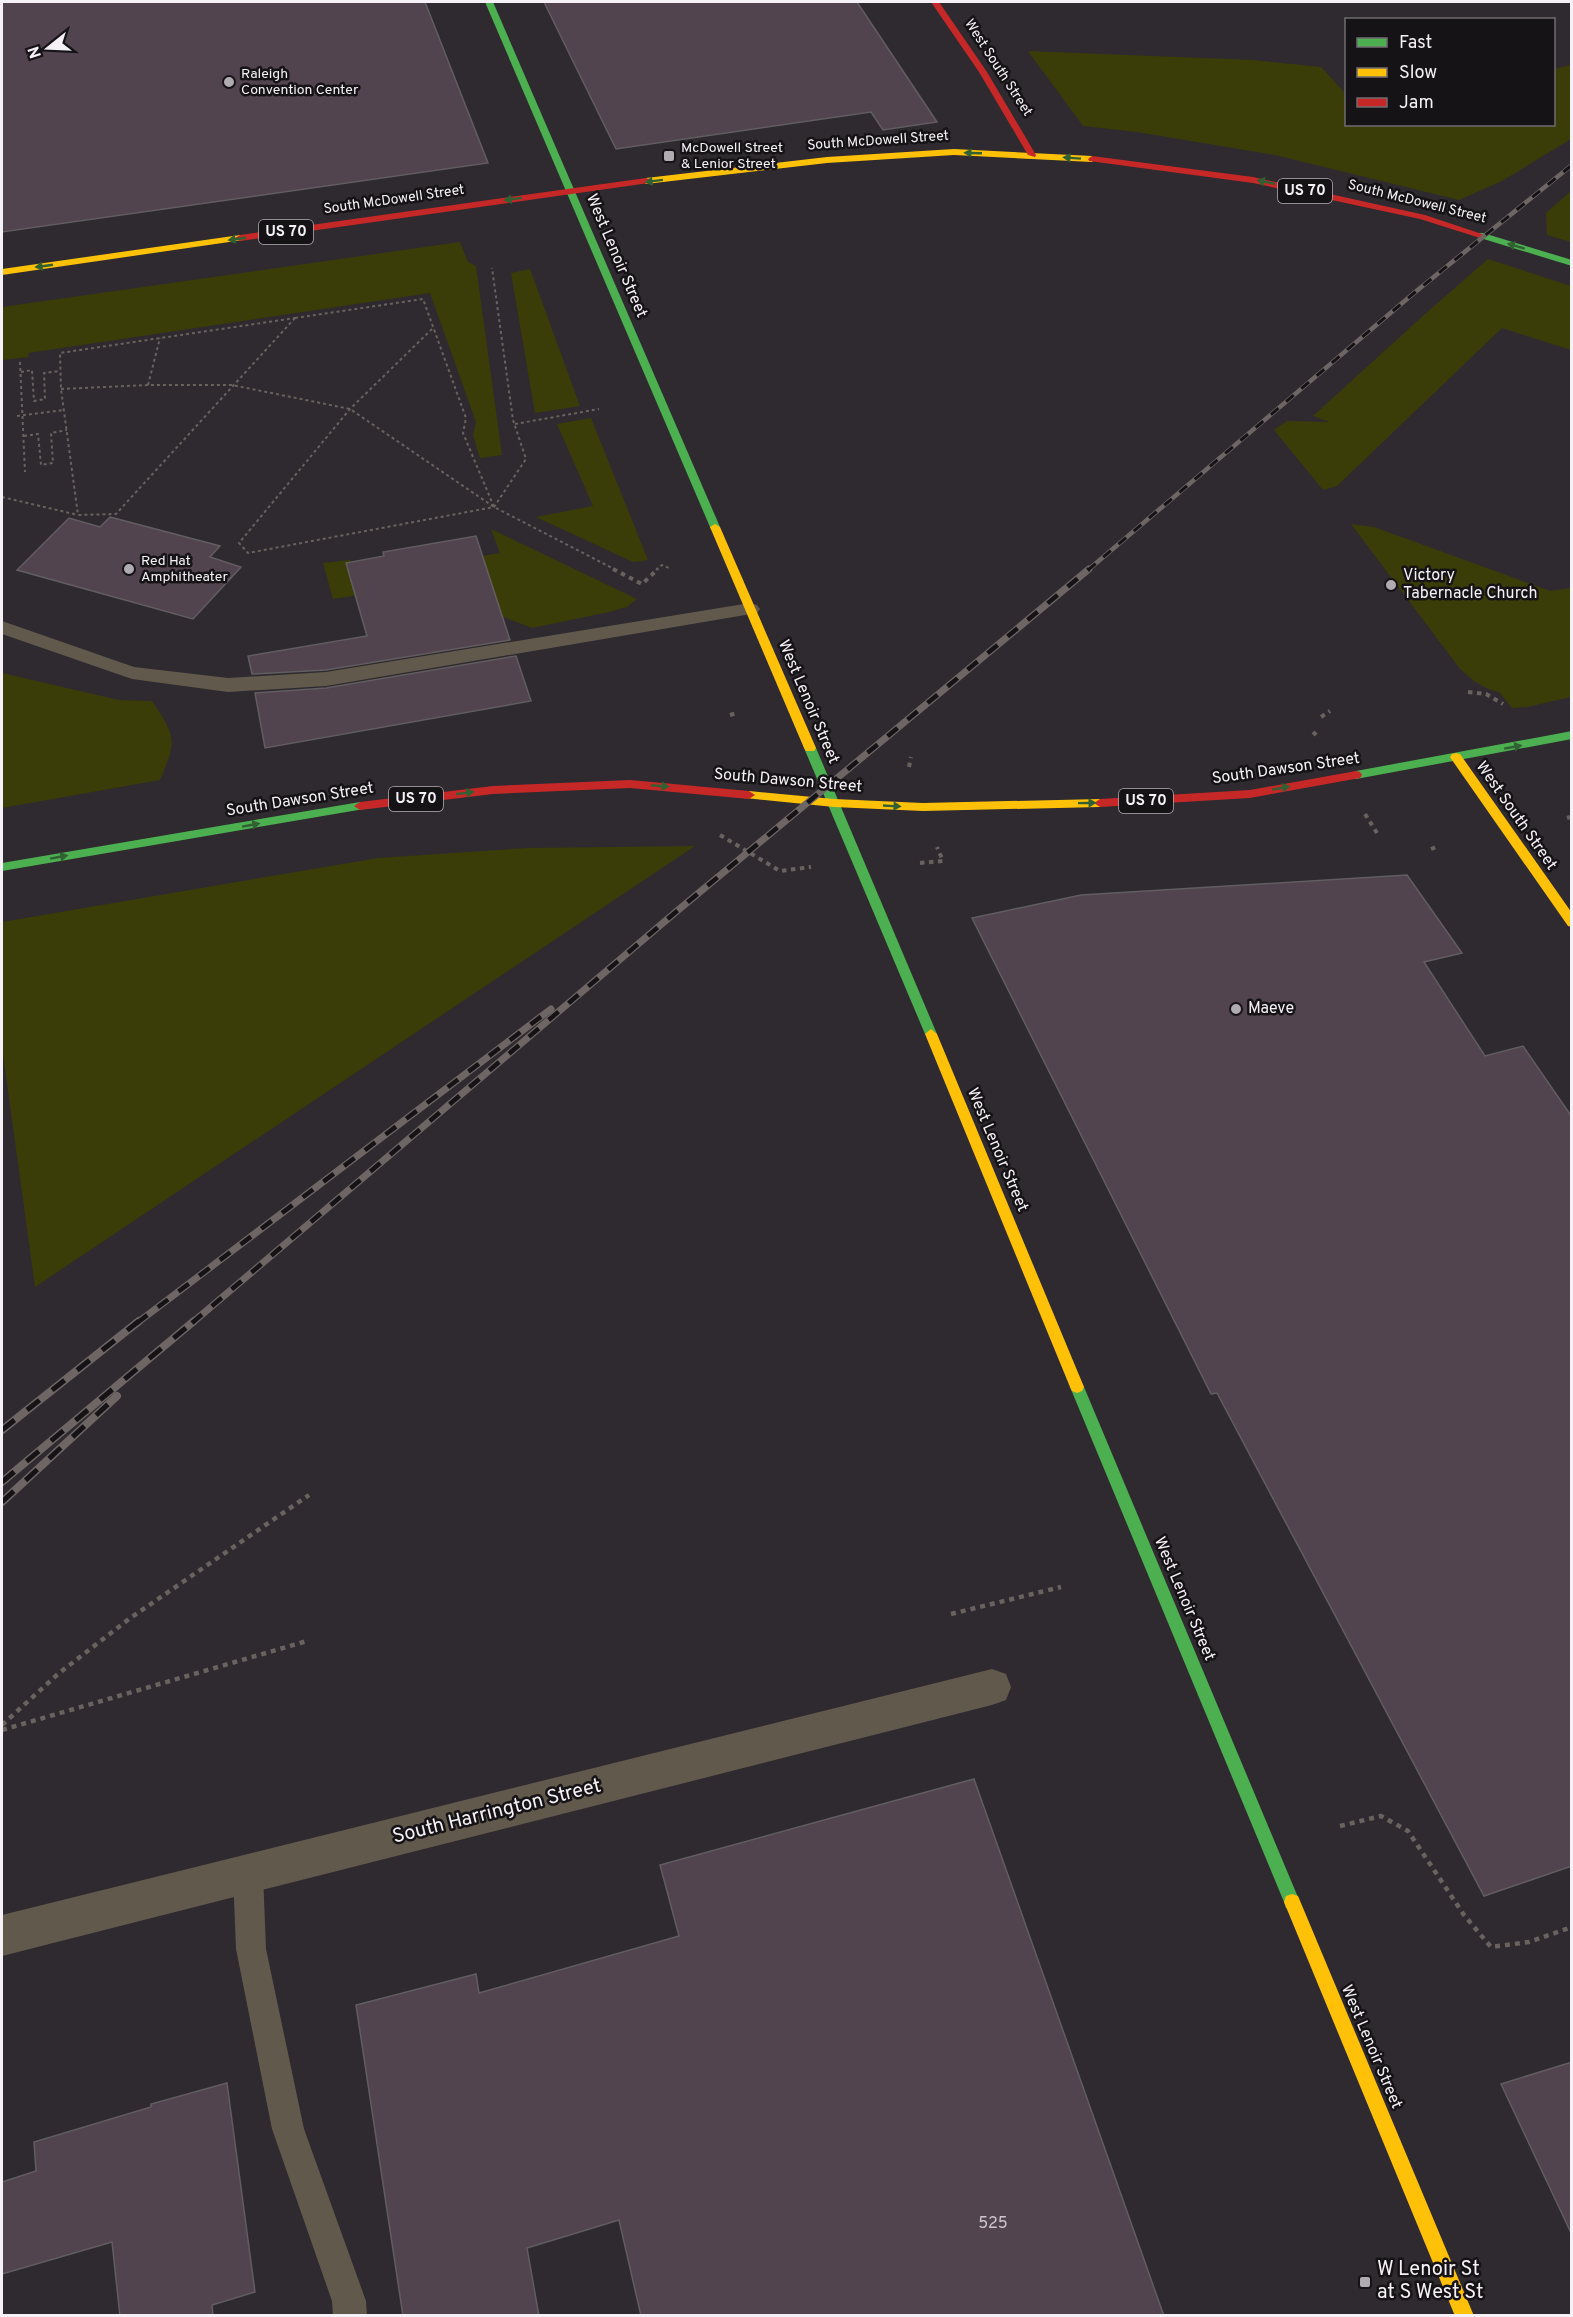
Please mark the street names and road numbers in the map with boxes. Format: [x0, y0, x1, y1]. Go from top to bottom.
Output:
street label: West South Street [960, 16, 1036, 120]
street label: South McDowell Street [807, 128, 949, 154]
street label: South McDowell Street [1346, 177, 1488, 227]
road number: US 70 [1278, 179, 1332, 203]
street label: South McDowell Street [323, 182, 465, 218]
street label: West Lenoir Street [581, 191, 651, 321]
road number: US 70 [259, 220, 313, 244]
street label: West Lenoir Street [773, 637, 843, 767]
street label: South Dawson Street [1211, 749, 1361, 789]
street label: West South Street [1471, 758, 1561, 874]
street label: South Dawson Street [713, 765, 863, 797]
street label: South Dawson Street [225, 778, 375, 822]
road number: US 70 [389, 787, 443, 811]
road number: US 70 [1119, 789, 1173, 813]
street label: West Lenoir Street [962, 1085, 1032, 1215]
street label: West Lenoir Street [1149, 1534, 1219, 1664]
street label: South Harrington Street [390, 1773, 604, 1851]
street label: West Lenoir Street [1336, 1982, 1406, 2112]

